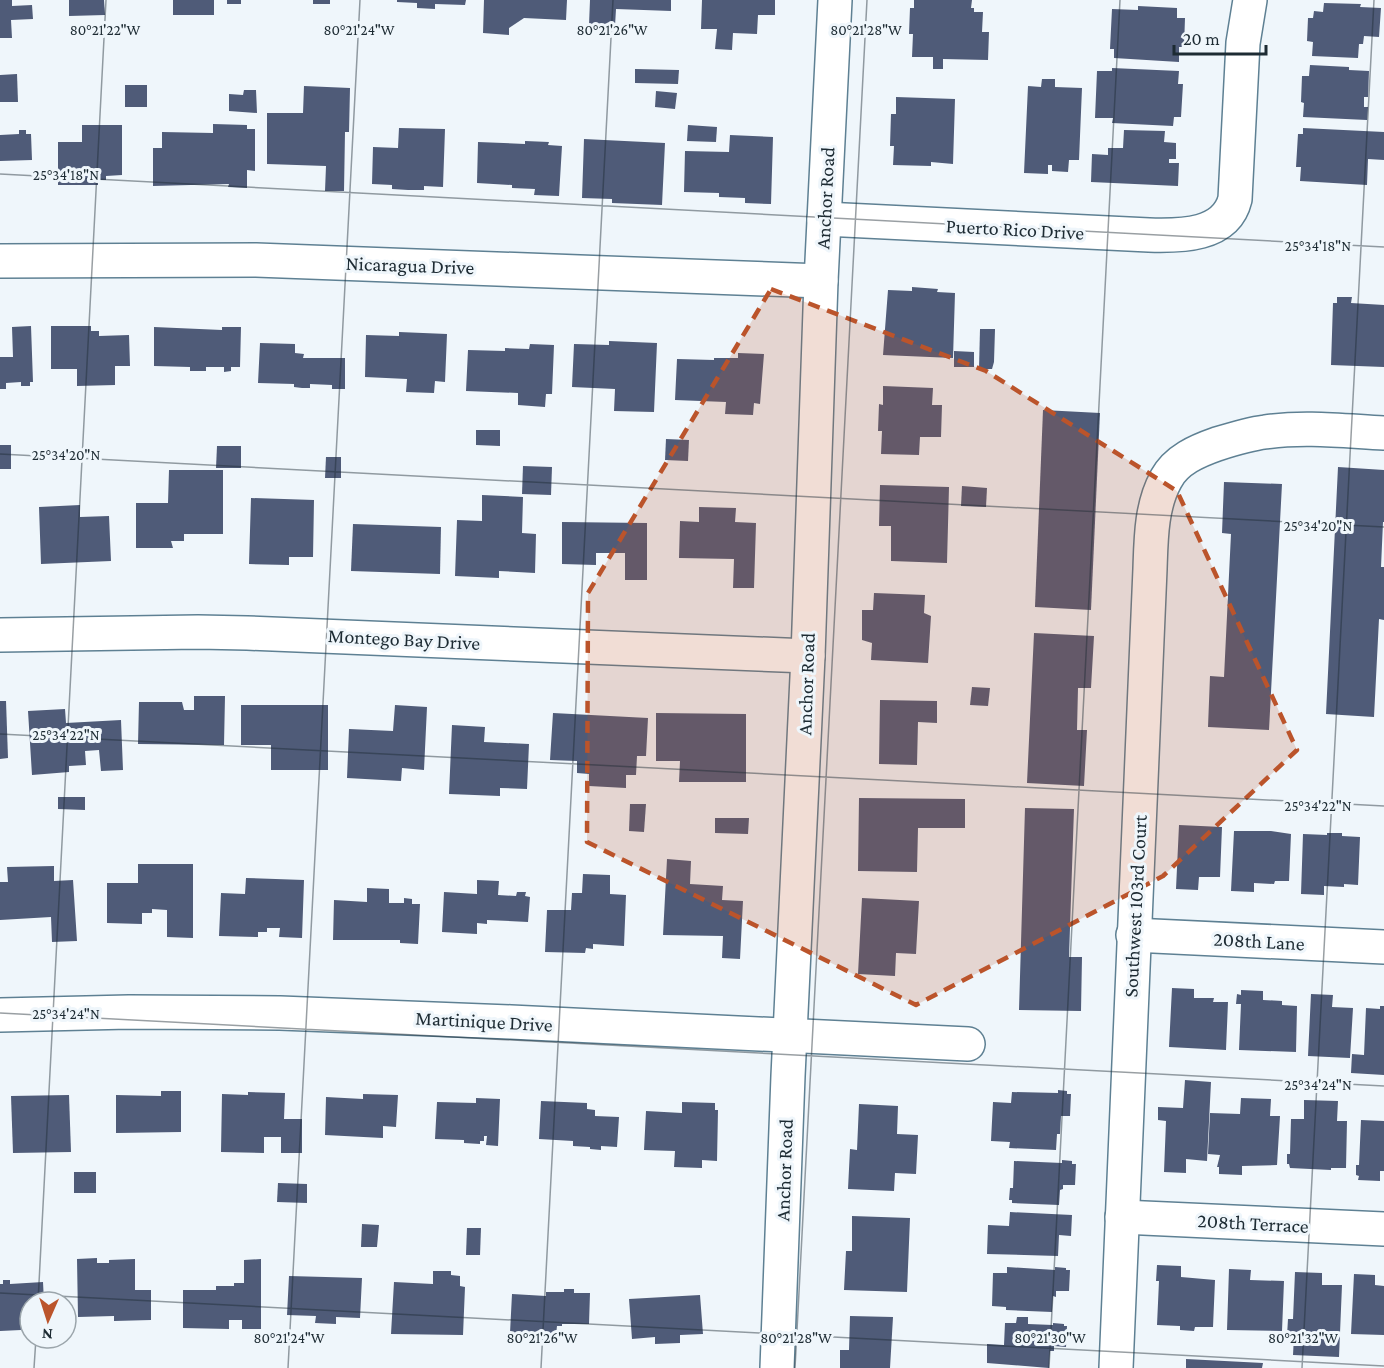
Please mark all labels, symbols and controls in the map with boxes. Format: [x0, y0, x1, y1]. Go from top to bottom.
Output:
scale bar [1174, 18, 1266, 56]
text: 80°21'22"W [70, 22, 141, 38]
text: 80°21'24"W [324, 22, 395, 38]
text: 80°21'26"W [576, 22, 648, 38]
text: 80°21'28"W [830, 22, 902, 38]
text: 20 m [1183, 29, 1220, 49]
street label: Anchor Road [811, 146, 839, 250]
text: 25°34'18"N [33, 167, 99, 183]
street label: Puerto Rico Drive [945, 214, 1085, 244]
text: 25°34'18"N [1285, 238, 1351, 254]
street label: Nicaragua Drive [345, 252, 475, 279]
text: 25°34'20"N [32, 447, 100, 463]
text: 25°34'20"N [1284, 518, 1352, 534]
street label: Montego Bay Drive [327, 624, 481, 655]
street label: Anchor Road [793, 632, 819, 736]
text: 25°34'22"N [32, 727, 100, 743]
text: 25°34'22"N [1284, 798, 1352, 814]
street label: Southwest 103rd Court [1119, 814, 1151, 998]
street label: 208th Lane [1213, 928, 1305, 954]
text: 25°34'24"N [32, 1006, 100, 1022]
street label: Martinique Drive [415, 1006, 554, 1037]
text: 25°34'24"N [1284, 1077, 1352, 1093]
street label: Anchor Road [771, 1118, 797, 1222]
street label: 208th Terrace [1197, 1209, 1309, 1237]
north arrow [18, 1290, 78, 1350]
text: N [41, 1326, 53, 1343]
text: 80°21'24"W [254, 1330, 325, 1346]
text: 80°21'26"W [506, 1330, 578, 1346]
text: 80°21'28"W [760, 1330, 832, 1346]
text: 80°21'30"W [1014, 1330, 1086, 1346]
text: 80°21'32"W [1268, 1330, 1338, 1346]

